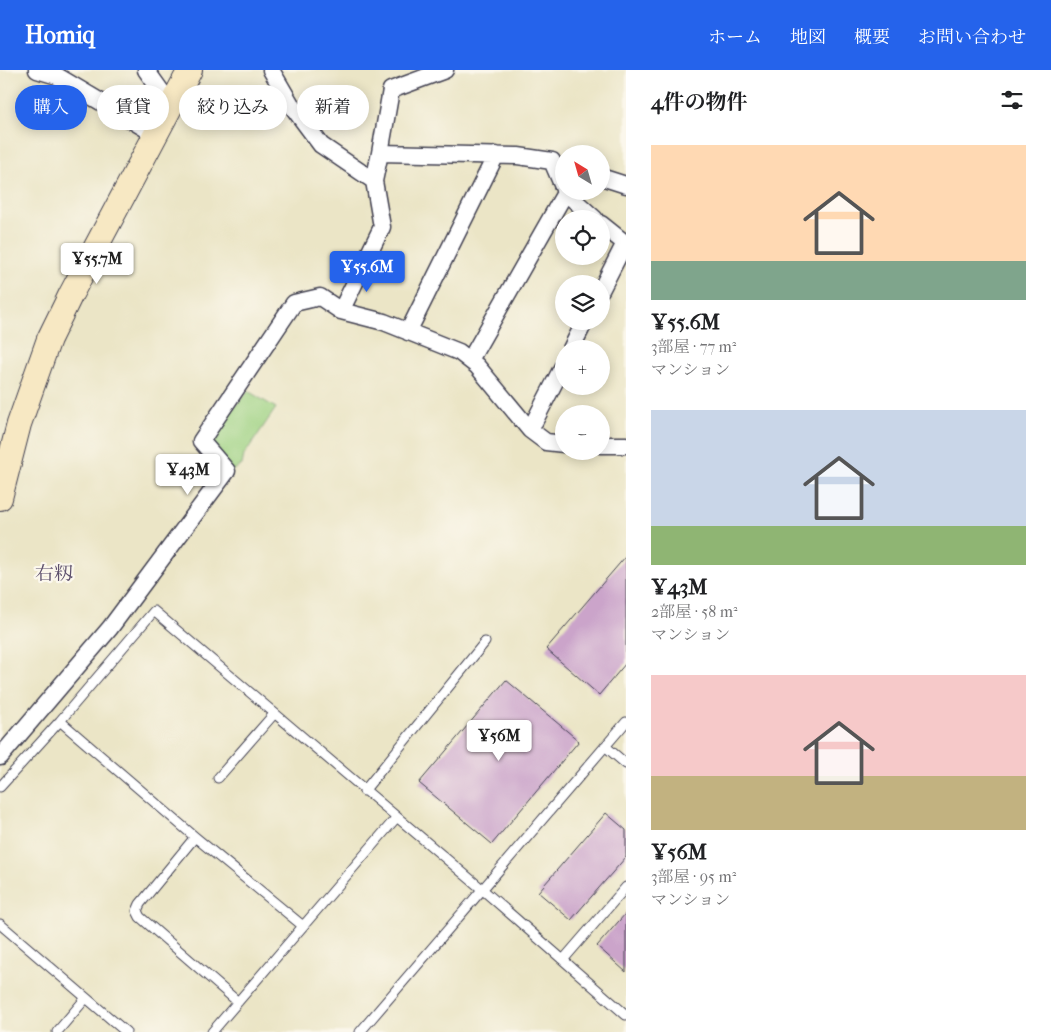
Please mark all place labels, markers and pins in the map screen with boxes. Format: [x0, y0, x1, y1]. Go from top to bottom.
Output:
pin: ¥55.7M [56, 242, 138, 285]
pin: ¥55.6M [326, 250, 408, 293]
pin: ¥43M [158, 454, 218, 496]
pin: ¥56M [469, 720, 529, 762]

